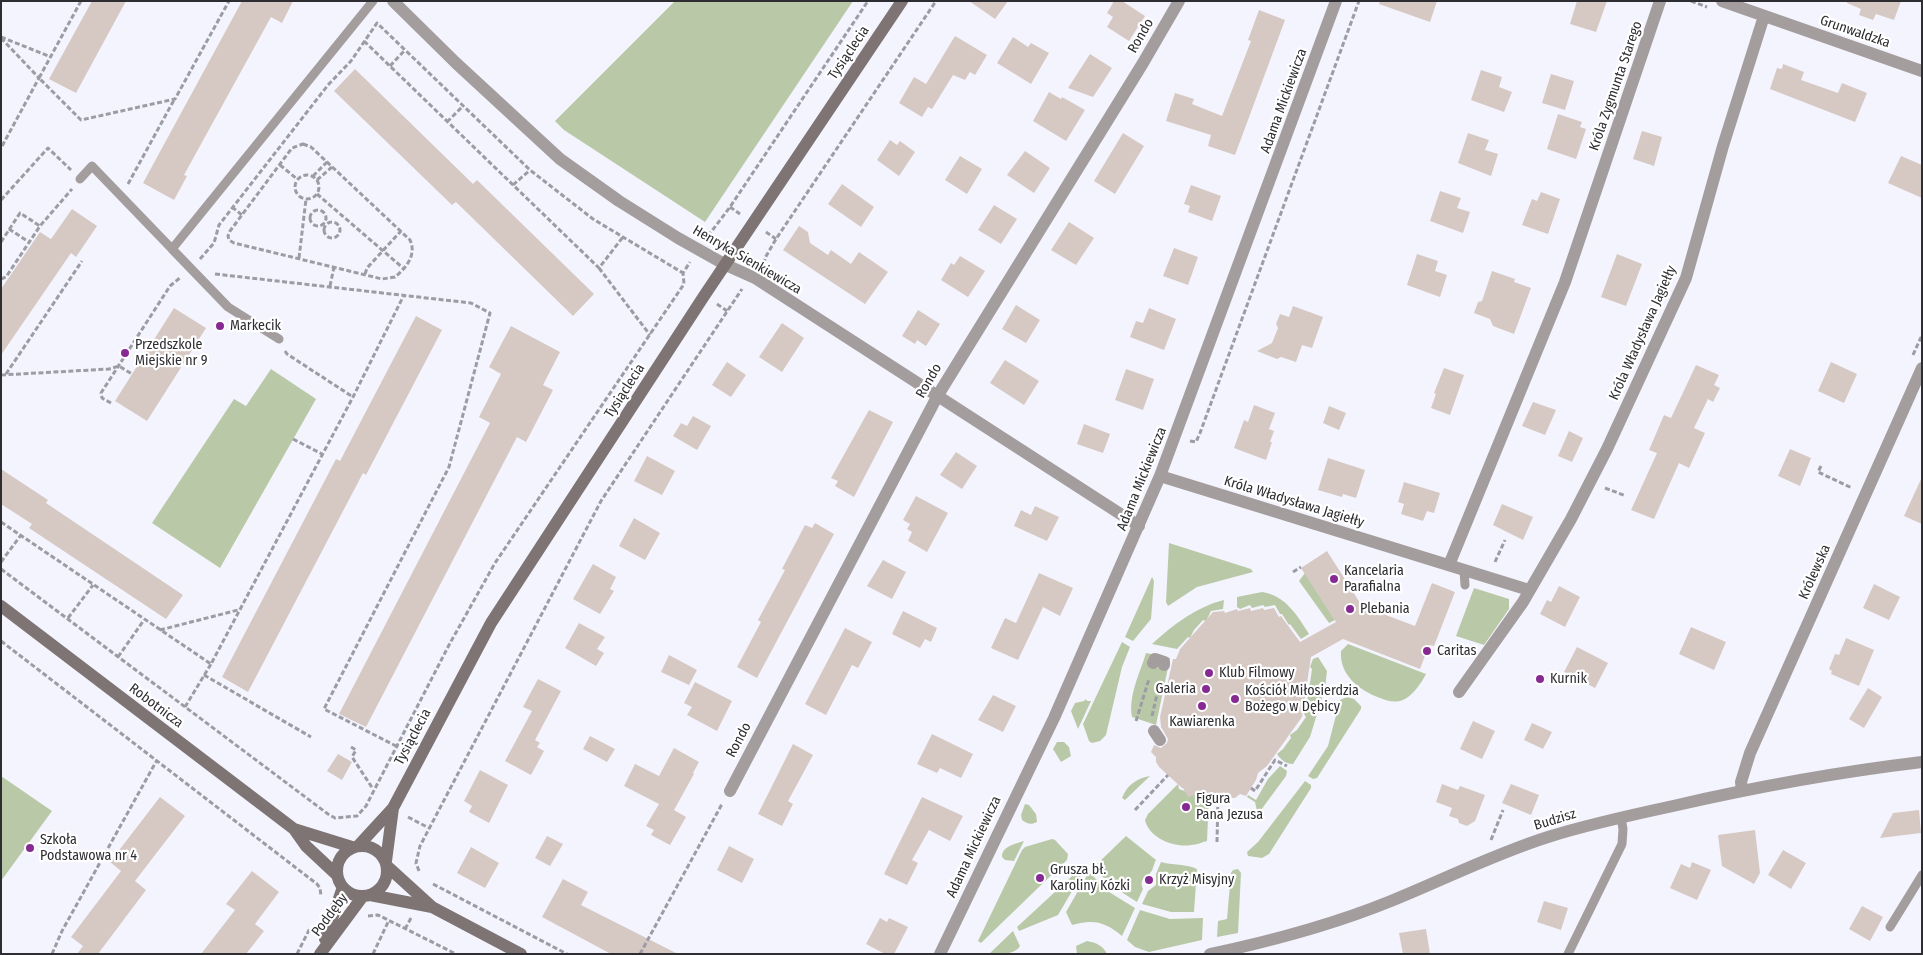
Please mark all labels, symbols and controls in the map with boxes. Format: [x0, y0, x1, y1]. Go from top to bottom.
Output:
street label: Grunwaldzka [1818, 12, 1892, 52]
street label: Rondo [1124, 16, 1158, 56]
street label: Króla Zygmunta Starego [1586, 19, 1646, 153]
street label: Tysiąclecia [825, 23, 873, 83]
street label: Adama Mickiewicza [1257, 46, 1311, 156]
street label: Henryka Sienkiewicza [690, 222, 804, 298]
street label: Króla Władysława Jagiełły [1606, 263, 1680, 403]
place label: Markecik [230, 318, 281, 334]
marker: Markecik [214, 320, 226, 332]
place label: Przedszkole Miejskie nr 9 [135, 337, 208, 370]
marker: Przedszkole Miejskie nr 9 [119, 347, 131, 359]
street label: Tysiąclecia [601, 361, 649, 421]
street label: Rondo [912, 361, 946, 401]
street label: Adama Mickiewicza [1114, 425, 1170, 533]
street label: Króla Władysława Jagiełły [1222, 473, 1366, 531]
street label: Królewska [1796, 542, 1834, 602]
place label: Kancelaria Parafialna [1344, 563, 1404, 596]
marker: Kancelaria Parafialna [1328, 573, 1340, 585]
place label: Plebania [1360, 601, 1410, 617]
marker: Plebania [1344, 603, 1356, 615]
place label: Caritas [1437, 643, 1476, 659]
marker: Caritas [1421, 645, 1433, 657]
place label: Klub Filmowy [1219, 665, 1295, 681]
marker: Klub Filmowy [1203, 667, 1215, 679]
place label: Kurnik [1550, 671, 1587, 687]
marker: Kurnik [1534, 673, 1546, 685]
street label: Robotnicza [126, 680, 186, 732]
place label: Galeria [1155, 681, 1196, 697]
marker: Galeria [1200, 683, 1212, 695]
place label: Kościół Miłosierdzia Bożego w Dębicy [1245, 683, 1359, 716]
marker: Kościół Miłosierdzia Bożego w Dębicy [1229, 693, 1241, 705]
marker: Kawiarenka [1196, 700, 1208, 712]
street label: Tysiąclecia [391, 706, 435, 768]
place label: Kawiarenka [1169, 714, 1235, 730]
street label: Rondo [723, 720, 755, 760]
place label: Figura Pana Jezusa [1196, 791, 1263, 824]
street label: Adama Mickiewicza [943, 794, 1005, 900]
marker: Figura Pana Jezusa [1180, 801, 1192, 813]
street label: Budzisz [1532, 806, 1578, 834]
place label: Szkoła Podstawowa nr 4 [40, 832, 137, 864]
marker: Szkoła Podstawowa nr 4 [24, 842, 36, 854]
place label: Grusza bł. Karoliny Kózki [1050, 862, 1130, 894]
marker: Grusza bł. Karoliny Kózki [1034, 872, 1046, 884]
place label: Krzyż Misyjny [1159, 872, 1234, 888]
marker: Krzyż Misyjny [1143, 874, 1155, 886]
street label: Poddęby [308, 890, 352, 940]

